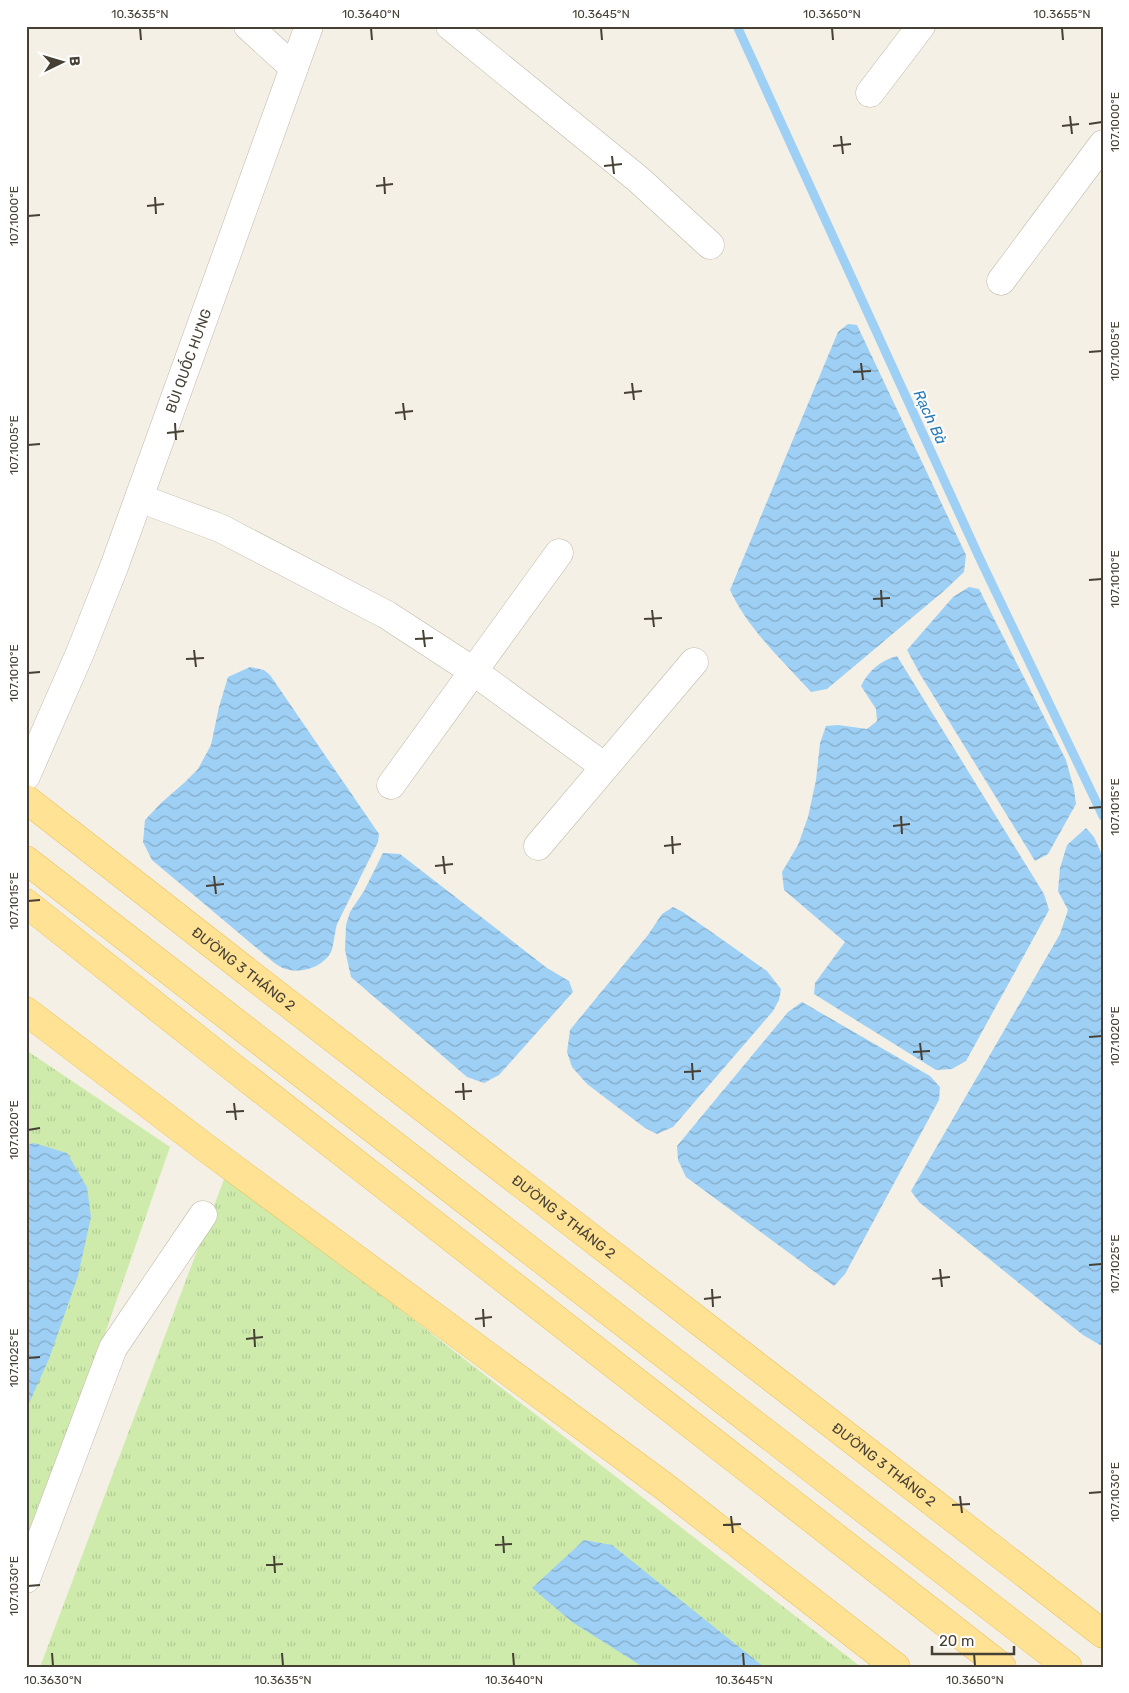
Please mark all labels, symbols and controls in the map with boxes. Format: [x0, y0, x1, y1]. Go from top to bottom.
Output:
text: 10.3635°N [111, 7, 169, 21]
text: 10.3640°N [342, 7, 400, 21]
text: 10.3645°N [572, 7, 630, 21]
text: 10.3650°N [803, 7, 861, 21]
text: 10.3655°N [1033, 7, 1091, 21]
north arrow [38, 38, 88, 88]
text: B [66, 55, 83, 67]
text: 107.1000°E [1108, 92, 1122, 152]
text: 107.1000°E [7, 186, 21, 246]
street label: BÙI QUỐC HƯNG [162, 307, 215, 415]
text: 107.1005°E [1108, 321, 1122, 381]
water label: Rạch Bà [910, 387, 951, 447]
text: 107.1005°E [7, 415, 21, 475]
text: 107.1010°E [1108, 550, 1122, 608]
text: 107.1010°E [7, 644, 21, 702]
text: 107.1015°E [1108, 778, 1122, 836]
text: 107.1015°E [7, 872, 21, 930]
street label: ĐƯỜNG 3 THÁNG 2 [188, 923, 299, 1014]
text: 107.1020°E [1108, 1006, 1122, 1066]
text: 107.1020°E [7, 1100, 21, 1160]
street label: ĐƯỜNG 3 THÁNG 2 [509, 1171, 619, 1262]
text: 107.1025°E [1108, 1234, 1122, 1294]
text: 107.1025°E [7, 1328, 21, 1388]
street label: ĐƯỜNG 3 THÁNG 2 [829, 1419, 939, 1510]
text: 107.1030°E [1108, 1462, 1122, 1522]
text: 107.1030°E [7, 1556, 21, 1616]
scale bar [932, 1623, 1014, 1655]
text: 20 m [939, 1632, 974, 1650]
text: 10.3630°N [24, 1673, 82, 1687]
text: 10.3635°N [254, 1673, 312, 1687]
text: 10.3640°N [485, 1673, 543, 1687]
text: 10.3645°N [715, 1673, 773, 1687]
text: 10.3650°N [946, 1673, 1004, 1687]

